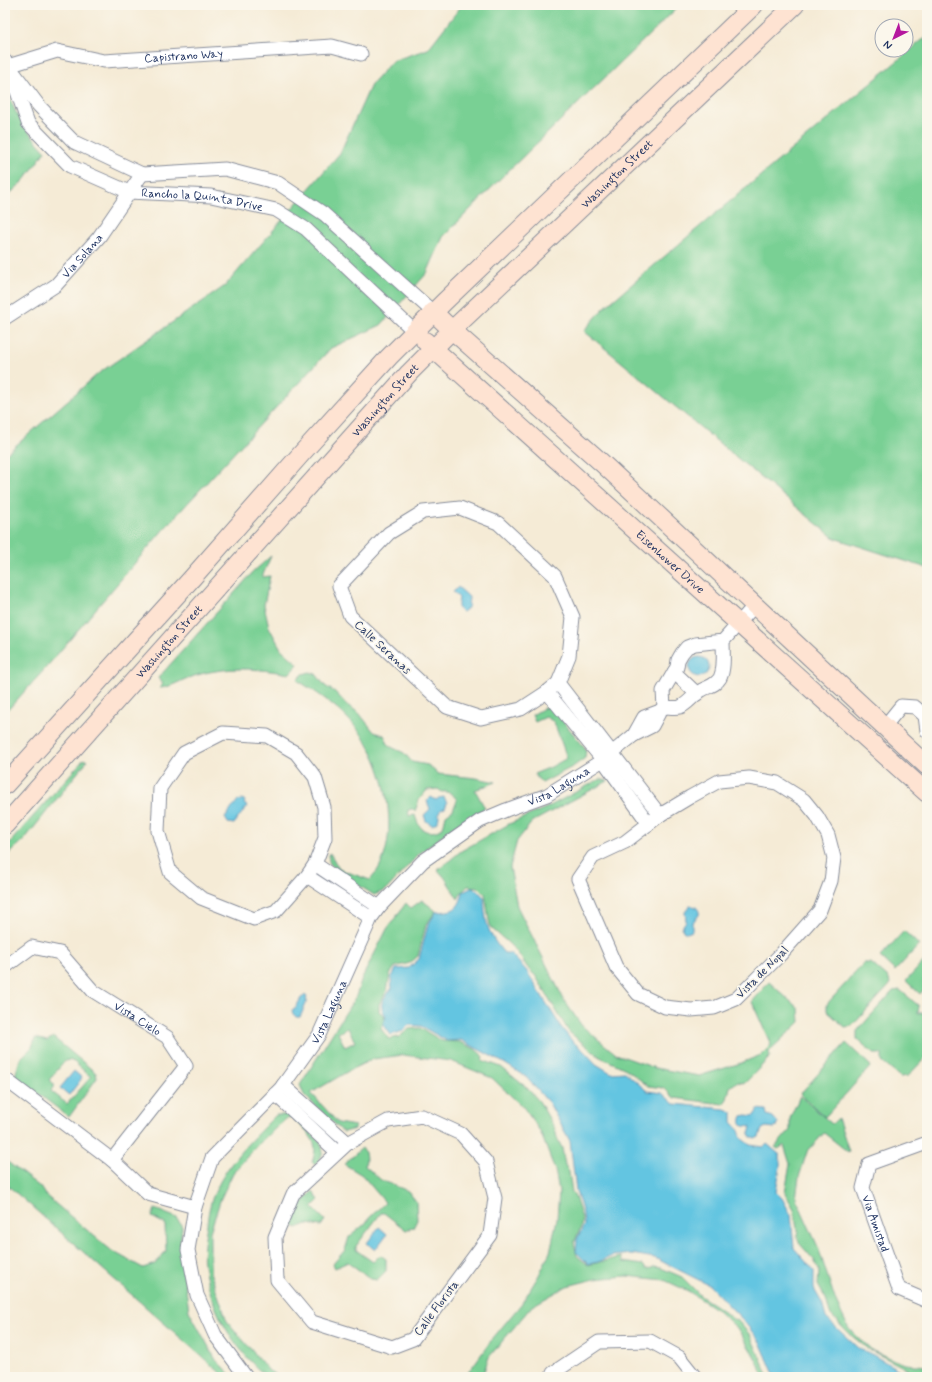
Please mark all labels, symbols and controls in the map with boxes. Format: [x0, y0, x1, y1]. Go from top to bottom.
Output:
north arrow [874, 18, 914, 58]
text: N [881, 37, 895, 52]
street label: Capistrano Way [144, 46, 224, 67]
street label: Washington Street [578, 136, 657, 213]
street label: Rancho la Quinta Drive [141, 186, 264, 216]
street label: Via Solana [59, 231, 107, 282]
street label: Washington Street [349, 360, 423, 441]
street label: Eisenhower Drive [632, 527, 708, 598]
street label: Washington Street [133, 602, 207, 682]
street label: Calle Seranas [350, 617, 415, 679]
street label: Vista Laguna [525, 763, 593, 810]
street label: Vista de Nopal [733, 943, 793, 1003]
street label: Vista Laguna [308, 978, 351, 1048]
street label: Vista Cielo [110, 999, 164, 1040]
street label: Via Amistad [857, 1193, 892, 1254]
street label: Calle Florista [411, 1278, 463, 1340]

